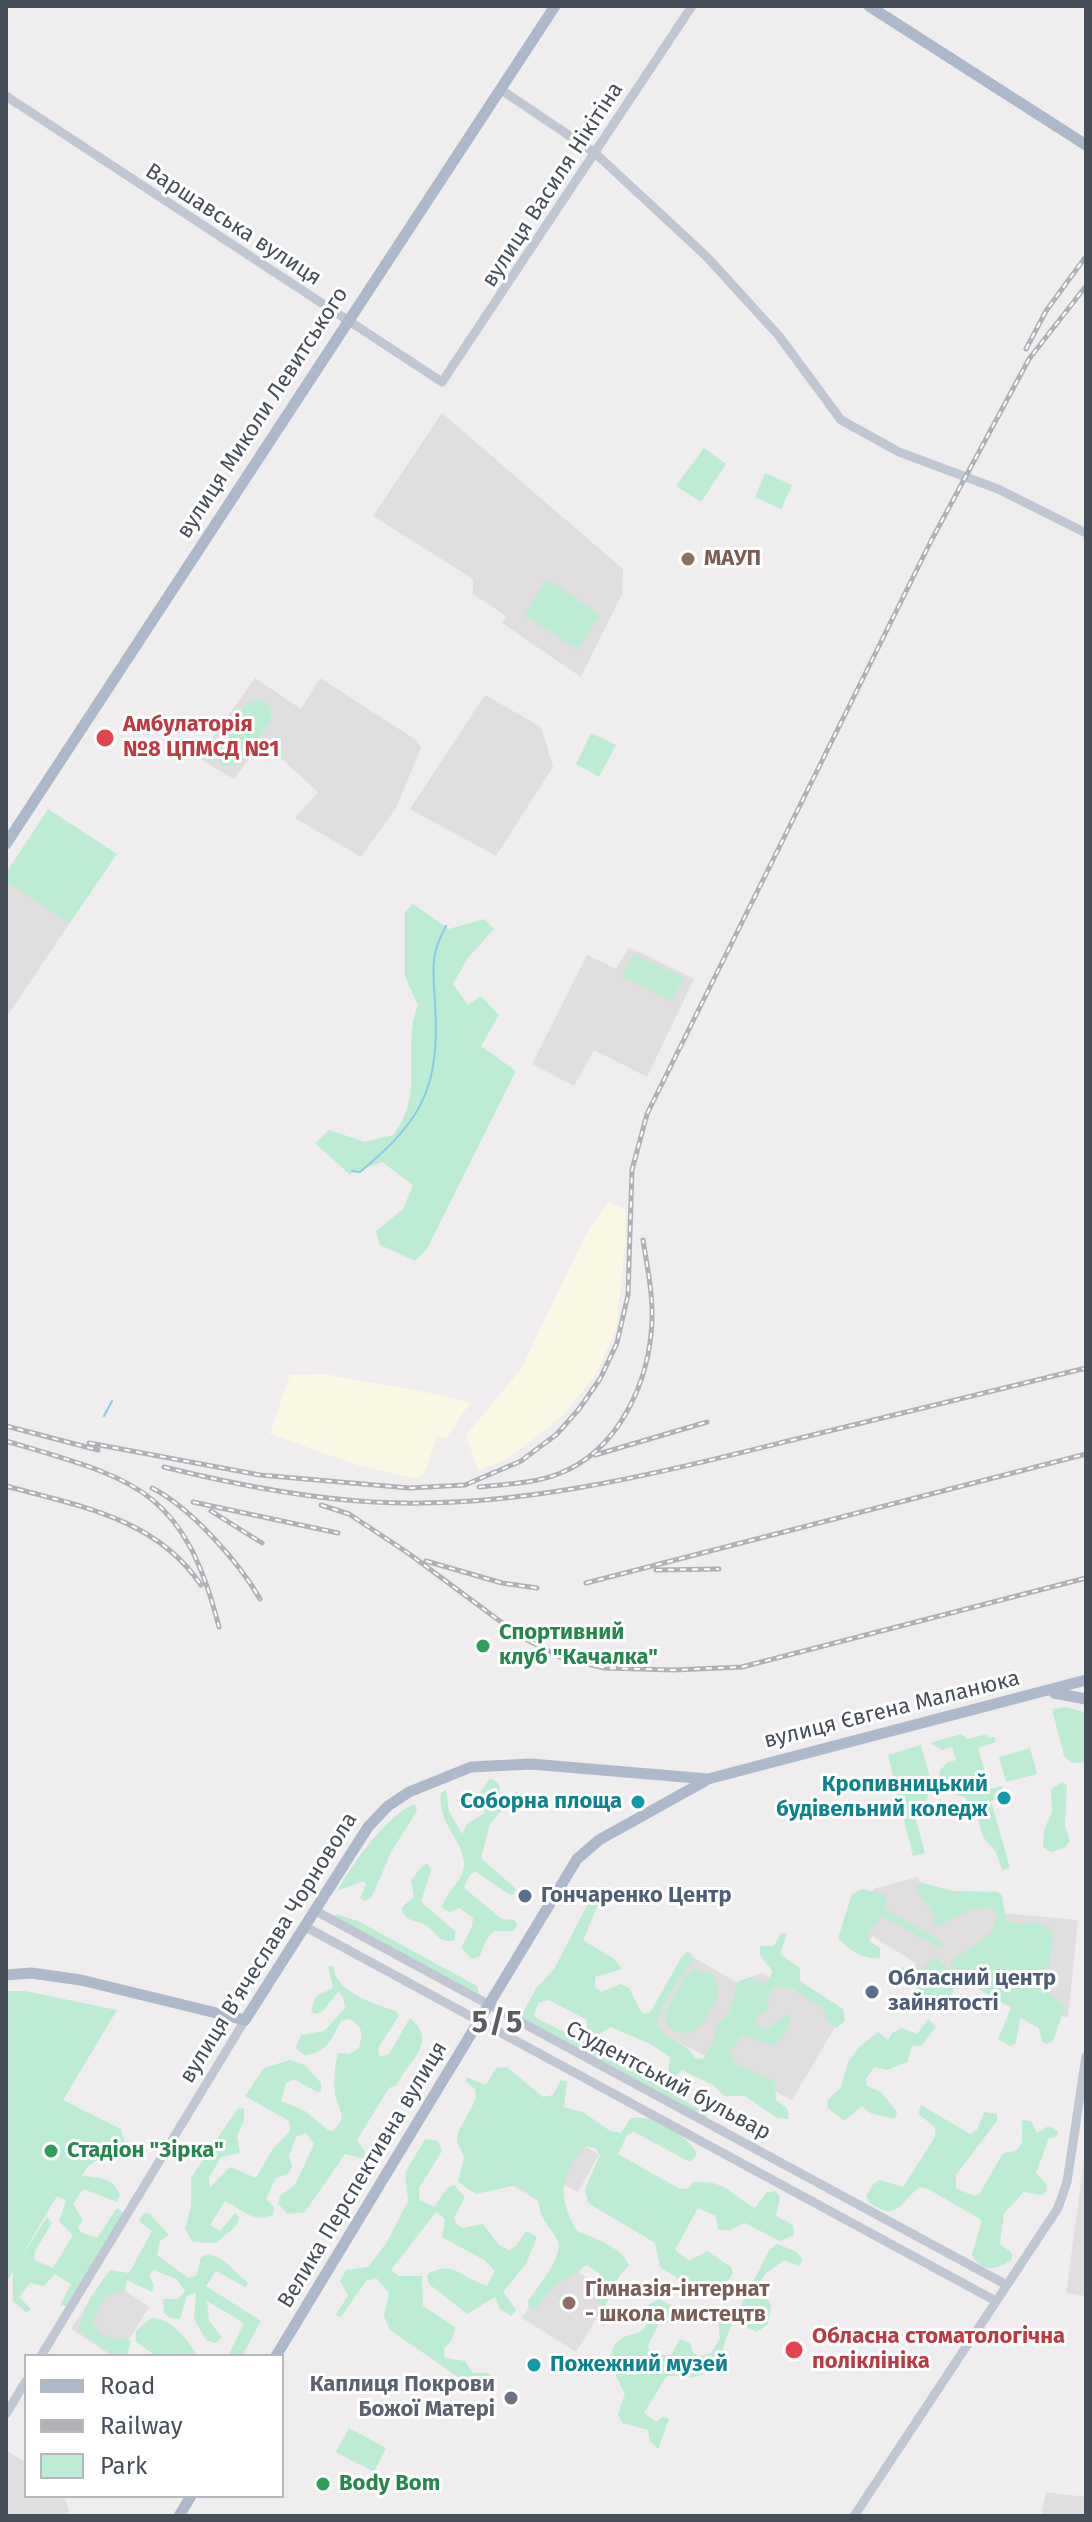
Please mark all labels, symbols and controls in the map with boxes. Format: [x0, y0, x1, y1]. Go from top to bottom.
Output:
street label: вулиця Василя Нікітіна [477, 78, 629, 292]
street label: Варшавська вулиця [140, 158, 326, 292]
street label: вулиця Миколи Левитського [172, 282, 354, 544]
place label: МАУП [704, 546, 761, 572]
marker: МАУП [679, 550, 697, 568]
place label: Амбулаторія №8 ЦПМСД №1 [123, 712, 280, 764]
marker: Амбулаторія №8 ЦПМСД №1 [94, 727, 116, 749]
place label: Спортивний клуб "Качалка" [499, 1620, 658, 1672]
marker: Спортивний клуб "Качалка" [474, 1637, 492, 1655]
street label: вулиця Євгена Маланюка [761, 1665, 1023, 1755]
place label: Кропивницький будівельний коледж [776, 1772, 988, 1824]
place label: Соборна площа [460, 1789, 622, 1815]
marker: Кропивницький будівельний коледж [995, 1789, 1013, 1807]
marker: Соборна площа [629, 1793, 647, 1811]
street label: вулиця Вʼячеслава Чорновола [175, 1808, 363, 2088]
place label: Гончаренко Центр [541, 1883, 732, 1909]
marker: Гончаренко Центр [516, 1887, 534, 1905]
place label: Обласний центр зайнятості [888, 1966, 1056, 2018]
marker: Обласний центр зайнятості [863, 1983, 881, 2001]
district label: 5/5 [472, 2006, 524, 2042]
street label: Студентський бульвар [561, 2016, 775, 2146]
street label: Велика Перспективна вулиця [273, 2037, 453, 2313]
place label: Стадіон "Зірка" [67, 2138, 224, 2164]
marker: Стадіон "Зірка" [42, 2142, 60, 2160]
place label: Гімназія-інтернат - школа мистецтв [585, 2277, 770, 2328]
marker: Гімназія-інтернат - школа мистецтв [560, 2294, 578, 2312]
place label: Обласна стоматологічна поліклініка [812, 2324, 1065, 2376]
marker: Обласна стоматологічна поліклініка [783, 2339, 805, 2361]
place label: Пожежний музей [550, 2352, 728, 2378]
legend [24, 2354, 284, 2498]
marker: Пожежний музей [525, 2356, 543, 2374]
text: Road [100, 2372, 155, 2400]
place label: Каплиця Покрови Божої Матері [310, 2372, 495, 2424]
marker: Каплиця Покрови Божої Матері [502, 2389, 520, 2407]
text: Railway [100, 2412, 183, 2440]
text: Park [100, 2452, 147, 2480]
place label: Body Bom [339, 2471, 440, 2497]
marker: Body Bom [314, 2475, 332, 2493]

